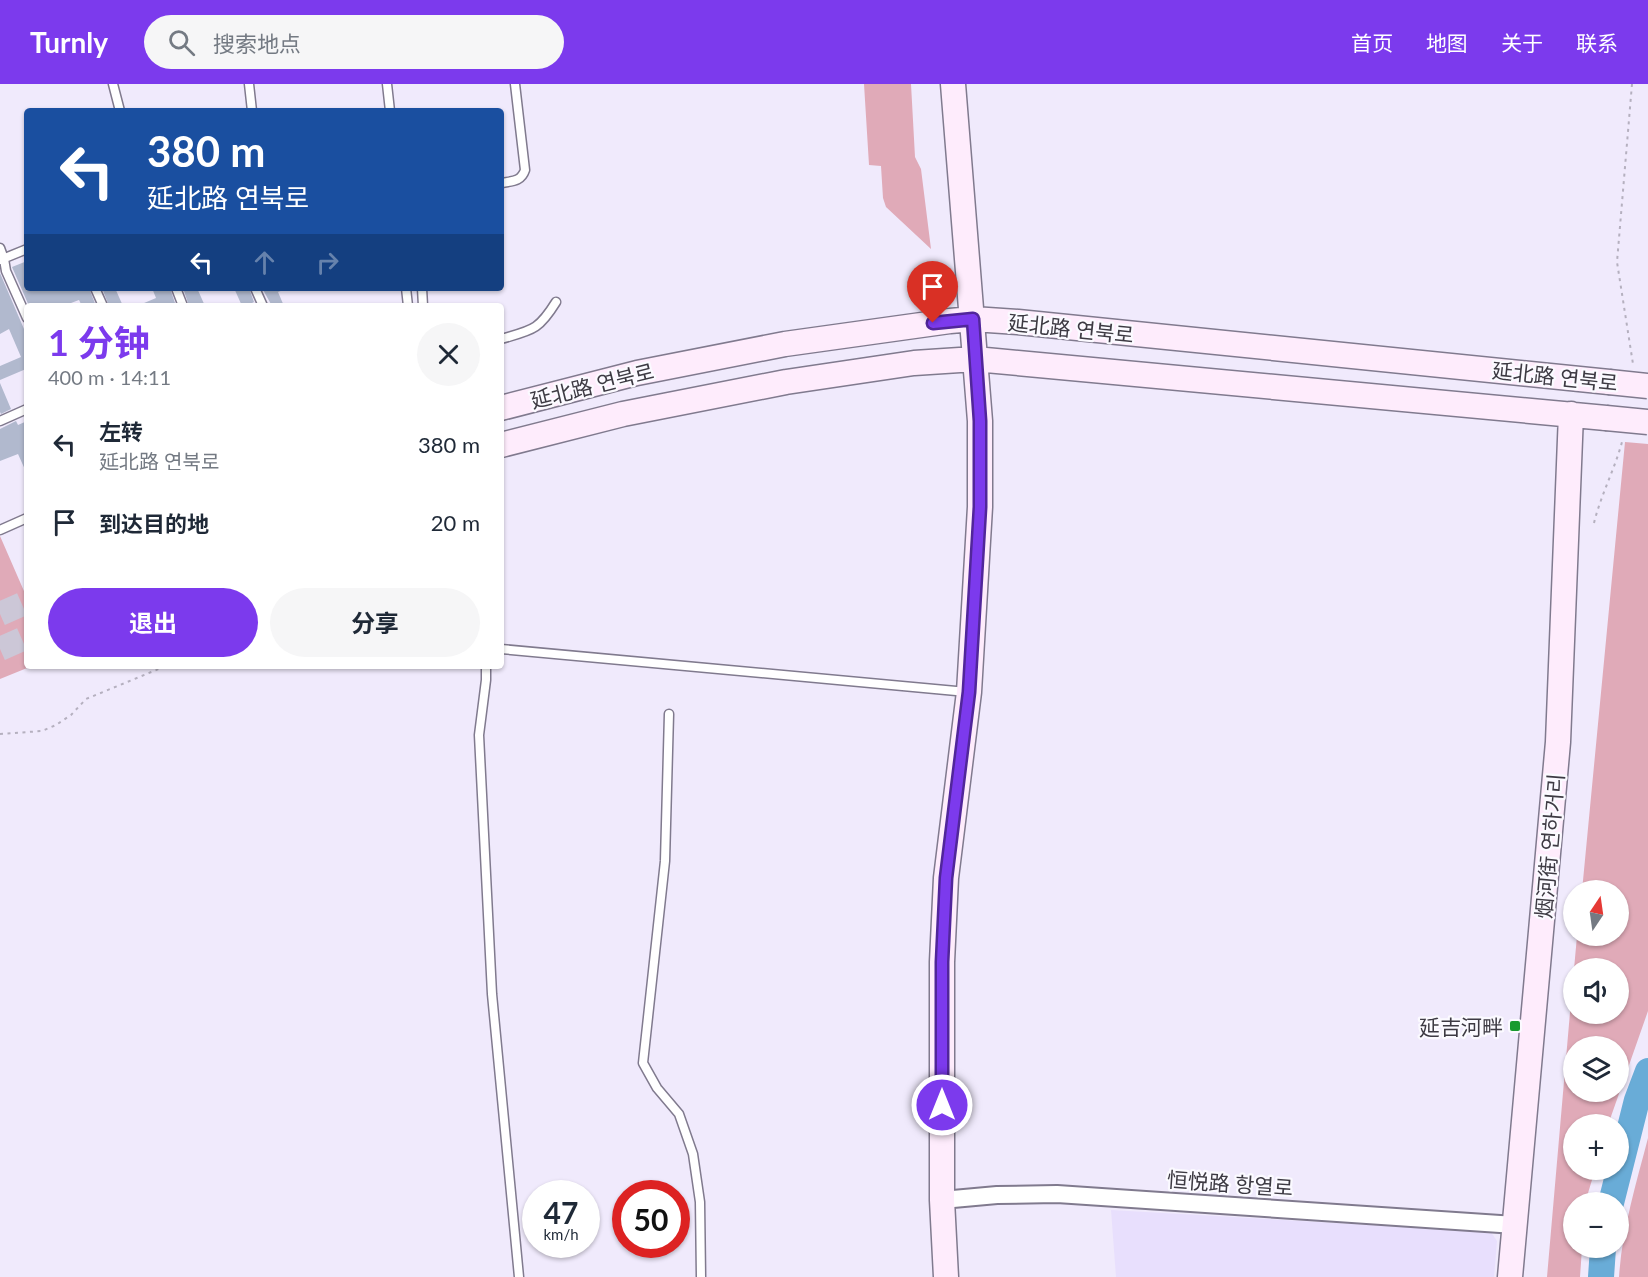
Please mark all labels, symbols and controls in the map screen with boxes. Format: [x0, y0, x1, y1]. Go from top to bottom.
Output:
search box [144, 15, 564, 69]
text: Turnly [30, 25, 108, 59]
icon: search [165, 26, 198, 59]
text: 搜索地点 [213, 30, 301, 57]
text: 首页 [1351, 30, 1393, 55]
text: 地图 [1426, 30, 1468, 55]
text: 关于 [1501, 30, 1543, 55]
text: 联系 [1576, 30, 1618, 55]
text: 380 m [147, 126, 265, 176]
icon: left [48, 132, 126, 210]
text: 延北路 연북로 [147, 181, 309, 214]
icon: left [185, 246, 218, 279]
icon: ahead [248, 246, 281, 279]
icon: right [311, 246, 344, 279]
pin [907, 261, 958, 323]
icon: arrive [916, 270, 949, 303]
street label: 延北路 연북로 [1007, 309, 1135, 347]
text: 1 分钟 [48, 320, 150, 364]
button: close [417, 323, 480, 386]
street label: 延北路 연북로 [1491, 357, 1619, 395]
street label: 延北路 연북로 [528, 358, 656, 412]
text: 400 m · 14:11 [48, 365, 171, 389]
text: 左转 [99, 418, 143, 445]
icon: left [48, 428, 81, 461]
text: 380 m [418, 431, 480, 458]
text: 延北路 연북로 [99, 449, 219, 473]
icon: arrive [48, 506, 81, 539]
text: 20 m [431, 509, 480, 536]
text: 到达目的地 [99, 510, 209, 537]
button: 退出 [48, 588, 258, 657]
button: 分享 [270, 588, 480, 657]
street label: 烟河街 연하거리 [1530, 772, 1568, 920]
north arrow [1563, 880, 1629, 946]
map controls [1563, 880, 1629, 1258]
button: sound [1563, 958, 1629, 1024]
place label: 延吉河畔 [1419, 1014, 1503, 1039]
marker: 延吉河畔 [1508, 1019, 1522, 1033]
button: layers [1563, 1036, 1629, 1102]
position arrow [910, 1073, 974, 1137]
button: + [1563, 1114, 1629, 1180]
street label: 恒悦路 항열로 [1166, 1166, 1294, 1200]
speed limit sign: 50 [612, 1180, 690, 1258]
button: − [1563, 1192, 1629, 1258]
text: 47 [544, 1194, 578, 1230]
text: km/h [543, 1225, 579, 1243]

